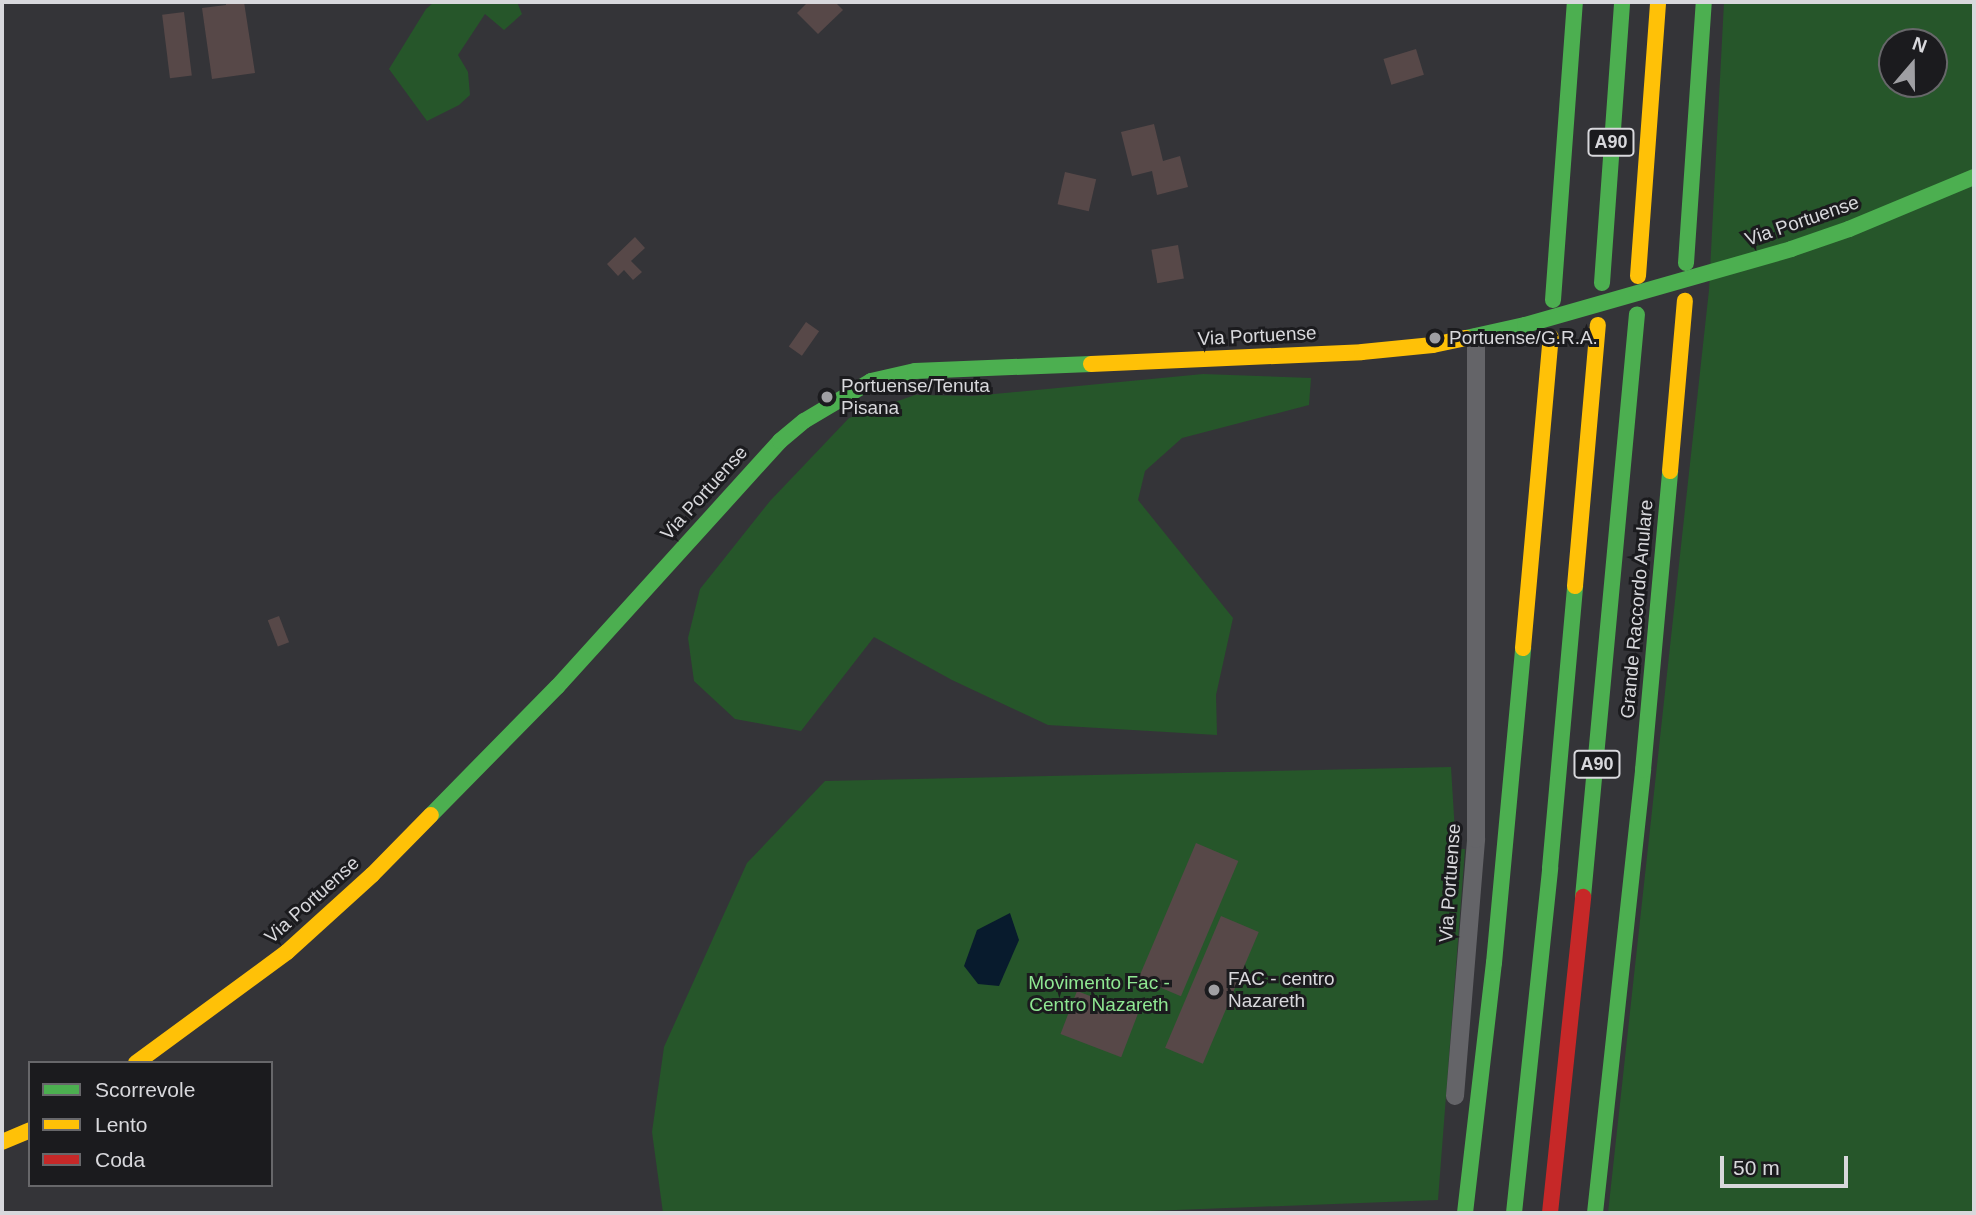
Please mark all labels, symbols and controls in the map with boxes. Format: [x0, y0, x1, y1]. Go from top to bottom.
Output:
north arrow [1878, 28, 1948, 98]
text: N [1910, 32, 1930, 57]
road number: A90 [1586, 127, 1636, 156]
street label: Via Portuense [1742, 191, 1862, 251]
street label: Via Portuense [1197, 322, 1317, 350]
place label: Portuense/G.R.A. [1449, 327, 1598, 349]
marker: Portuense/G.R.A. [1427, 330, 1443, 346]
place label: Portuense/Tenuta Pisana [841, 375, 990, 419]
marker: Portuense/Tenuta Pisana [819, 389, 835, 405]
street label: Via Portuense [656, 441, 752, 545]
street label: Grande Raccordo Anulare [1616, 498, 1658, 720]
road number: A90 [1572, 750, 1622, 778]
street label: Via Portuense [1434, 823, 1466, 943]
street label: Via Portuense [260, 852, 364, 948]
place label: FAC - centro Nazareth [1228, 968, 1335, 1012]
park label: Movimento Fac - Centro Nazareth [1028, 972, 1170, 1016]
marker: FAC - centro Nazareth [1206, 982, 1222, 998]
legend [28, 1061, 273, 1187]
text: Scorrevole [95, 1078, 195, 1101]
text: Lento [95, 1113, 148, 1136]
scale bar [1724, 1142, 1852, 1186]
text: Coda [95, 1148, 145, 1171]
text: 50 m [1733, 1156, 1780, 1179]

